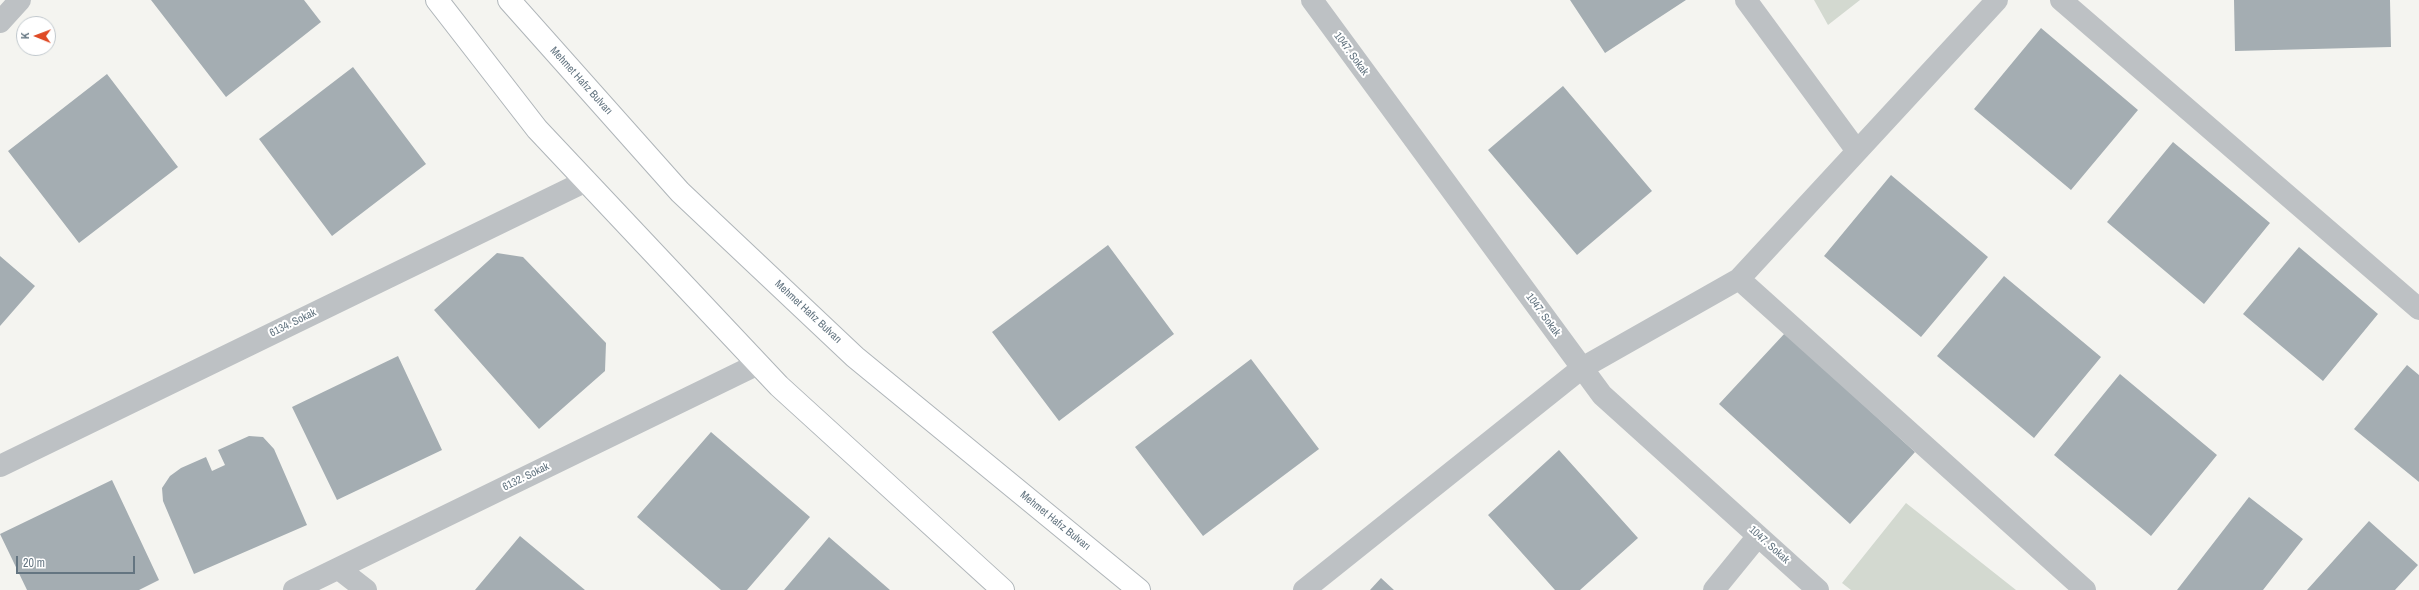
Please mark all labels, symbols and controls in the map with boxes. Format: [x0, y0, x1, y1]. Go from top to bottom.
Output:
north arrow [16, 16, 56, 56]
street label: 1047. Sokak [1331, 30, 1371, 78]
text: K [18, 32, 32, 39]
street label: Mehmet Hafız Bulvarı [547, 44, 615, 118]
street label: Mehmet Hafız Bulvarı [772, 278, 844, 346]
street label: 1047. Sokak [1523, 291, 1563, 339]
street label: 6134. Sokak [268, 306, 318, 340]
street label: 6132. Sokak [501, 460, 551, 494]
street label: Mehmet Hafız Bulvarı [1017, 489, 1093, 553]
street label: 1047. Sokak [1746, 523, 1792, 567]
scale bar [18, 548, 137, 574]
text: 20 m [23, 555, 45, 571]

